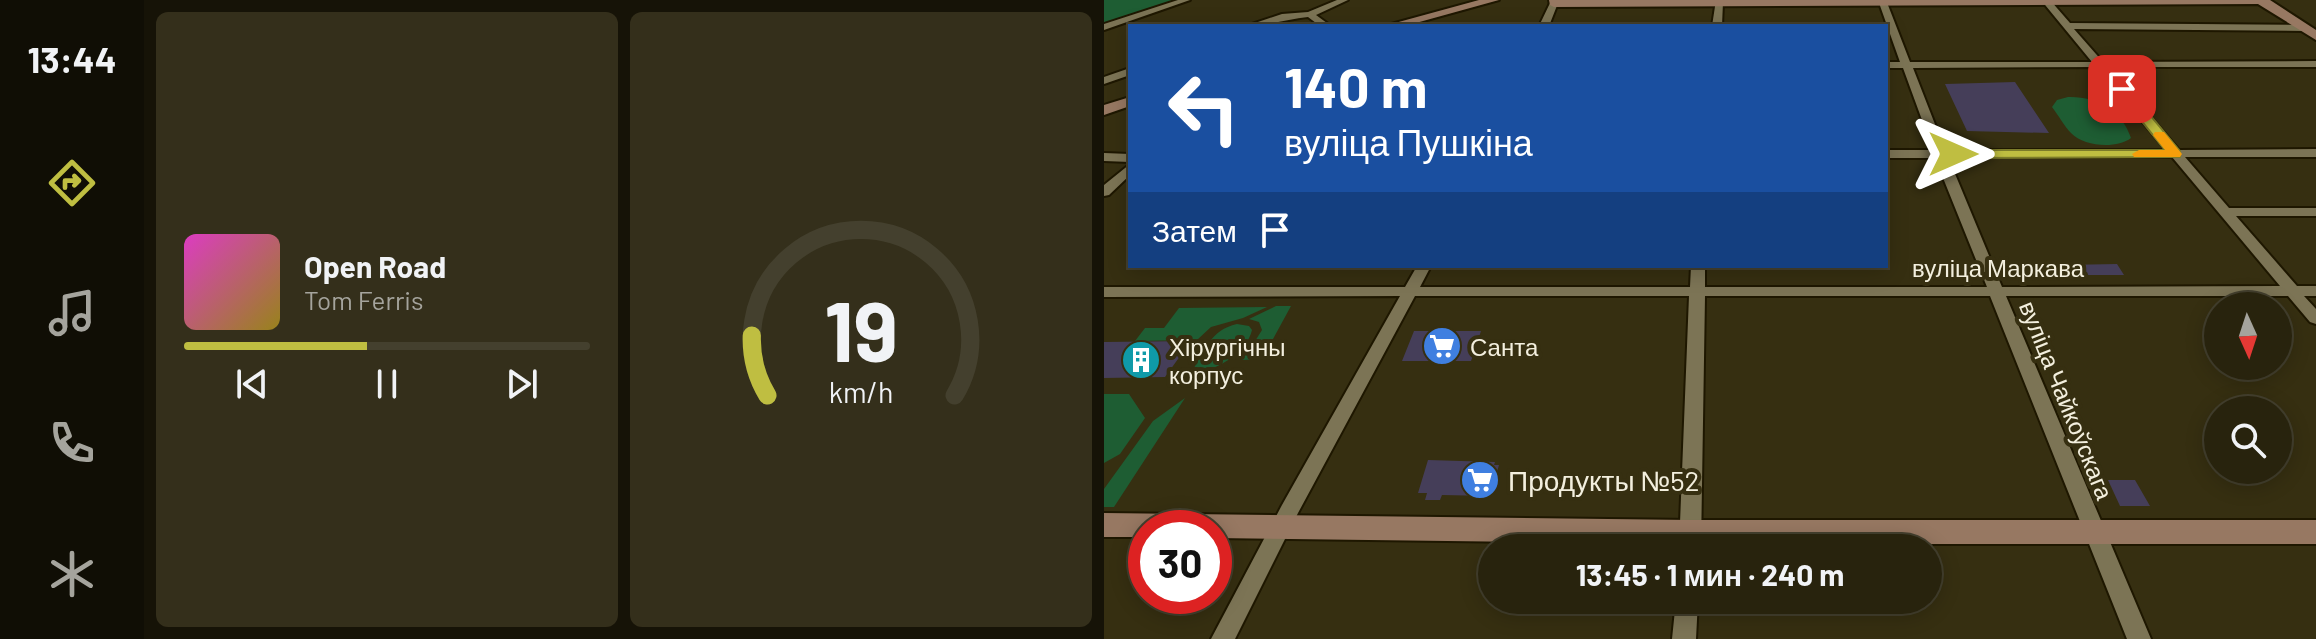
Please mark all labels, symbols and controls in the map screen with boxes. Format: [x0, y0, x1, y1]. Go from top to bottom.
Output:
text: 13:44 [28, 37, 116, 80]
text: 140 m [1284, 52, 1428, 119]
pin [2088, 55, 2156, 123]
icon: left [1152, 56, 1256, 160]
icon: arrive [2100, 67, 2144, 111]
position arrow [1911, 112, 1995, 196]
text: вуліца Пушкіна [1284, 120, 1533, 163]
icon: directions [44, 155, 100, 211]
icon: arrive [1253, 208, 1297, 252]
text: Затем [1152, 212, 1237, 248]
text: Open Road [304, 248, 446, 284]
street label: вуліца Маркава [1912, 253, 2085, 282]
text: 19 [824, 278, 898, 378]
text: Tom Ferris [304, 284, 424, 315]
icon: music [44, 285, 100, 341]
north arrow [2204, 292, 2292, 380]
map controls [2204, 292, 2292, 484]
street label: вуліца Чайкоўскага [2014, 296, 2120, 504]
supermarket icon: Санта [1421, 325, 1463, 367]
place label: Хірургічны корпус [1169, 332, 1286, 389]
place label: Санта [1470, 332, 1539, 361]
building icon: Хірургічны корпус [1120, 339, 1162, 381]
icon: previous [230, 362, 274, 406]
icon: pause [365, 362, 409, 406]
icon: next [500, 362, 544, 406]
text: km/h [829, 374, 893, 409]
button: search [2204, 396, 2292, 484]
icon: phone [44, 415, 100, 471]
supermarket icon: Продукты №52 [1459, 459, 1501, 501]
place label: Продукты №52 [1508, 463, 1700, 497]
speed limit sign: 30 [1128, 510, 1232, 614]
icon: climate [44, 546, 100, 602]
text: 13:45 · 1 мин · 240 m [1576, 556, 1844, 592]

